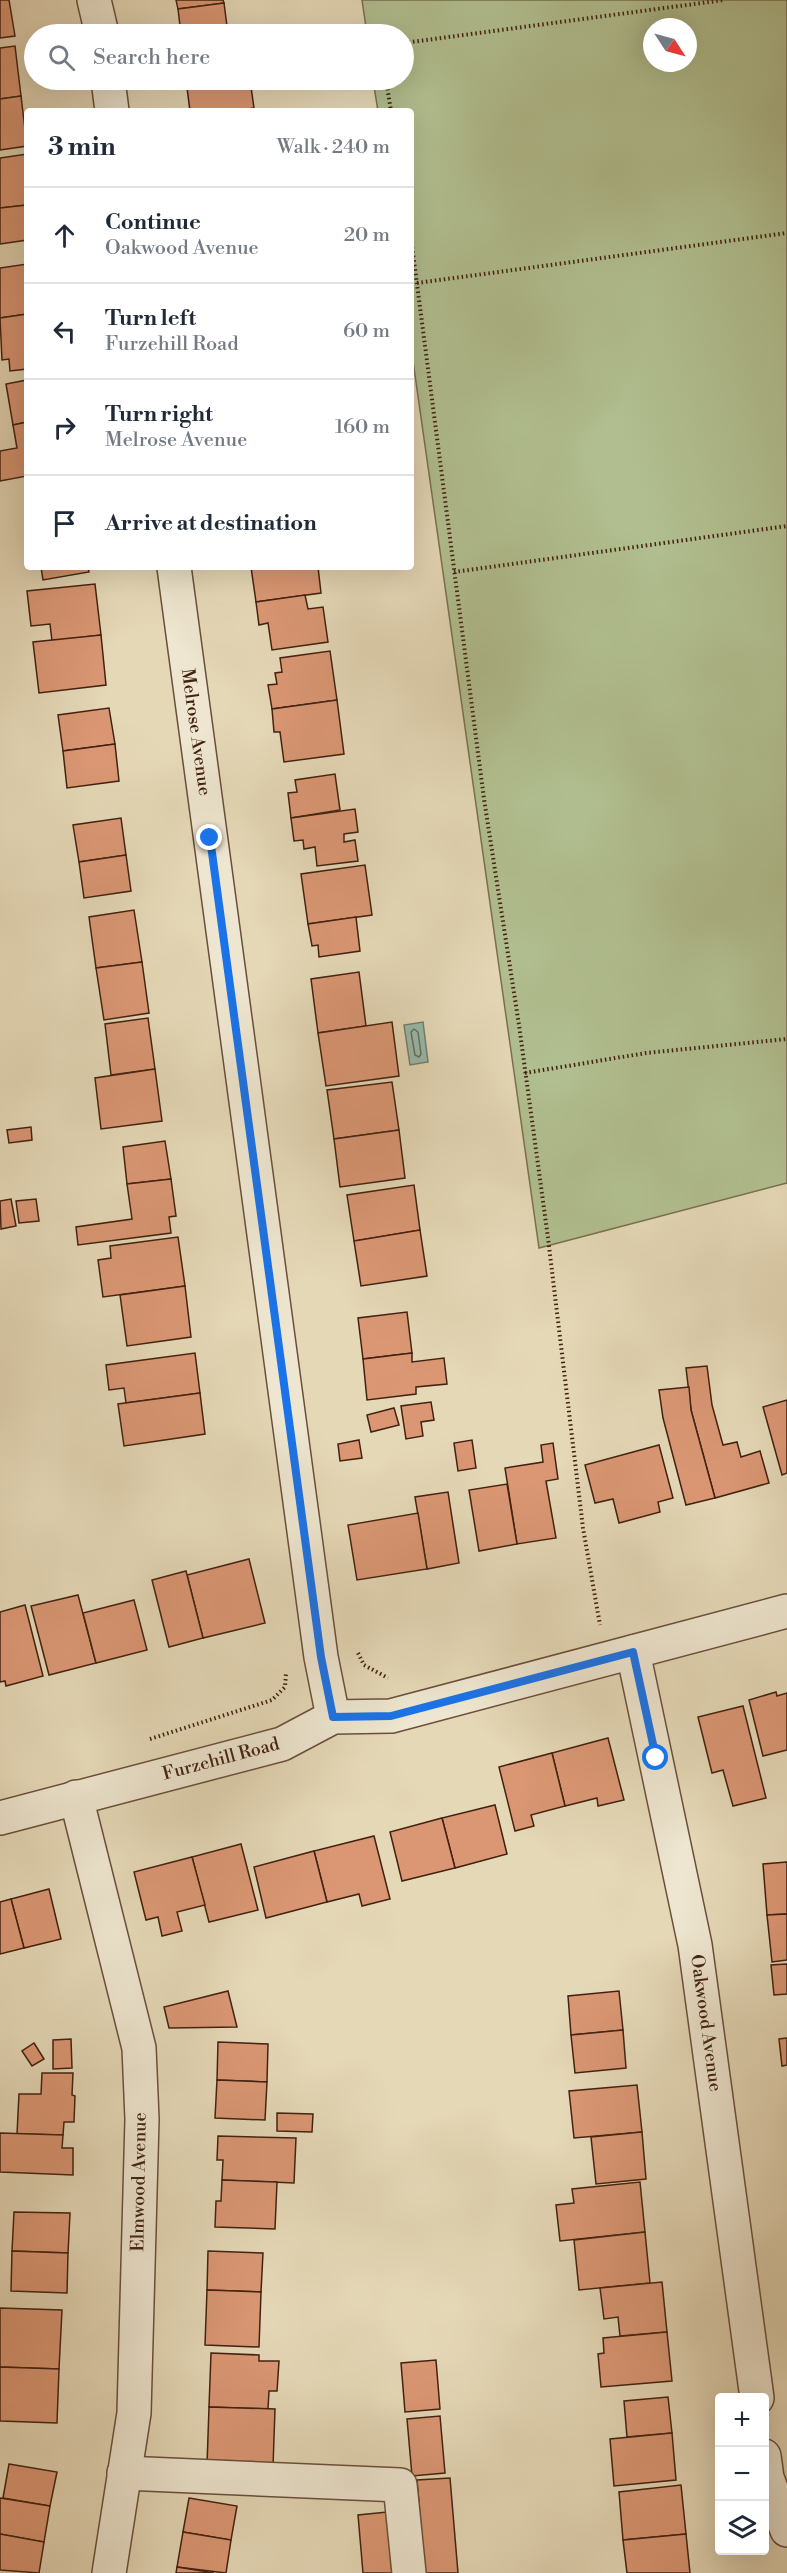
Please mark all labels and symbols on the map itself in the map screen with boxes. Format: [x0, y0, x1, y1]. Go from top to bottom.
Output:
north arrow [643, 18, 697, 72]
street label: Melrose Avenue [176, 667, 216, 797]
route end [196, 824, 222, 850]
street label: Furzehill Road [160, 1732, 283, 1786]
route start [642, 1744, 668, 1770]
street label: Oakwood Avenue [685, 1953, 727, 2093]
street label: Elmwood Avenue [126, 2112, 152, 2252]

